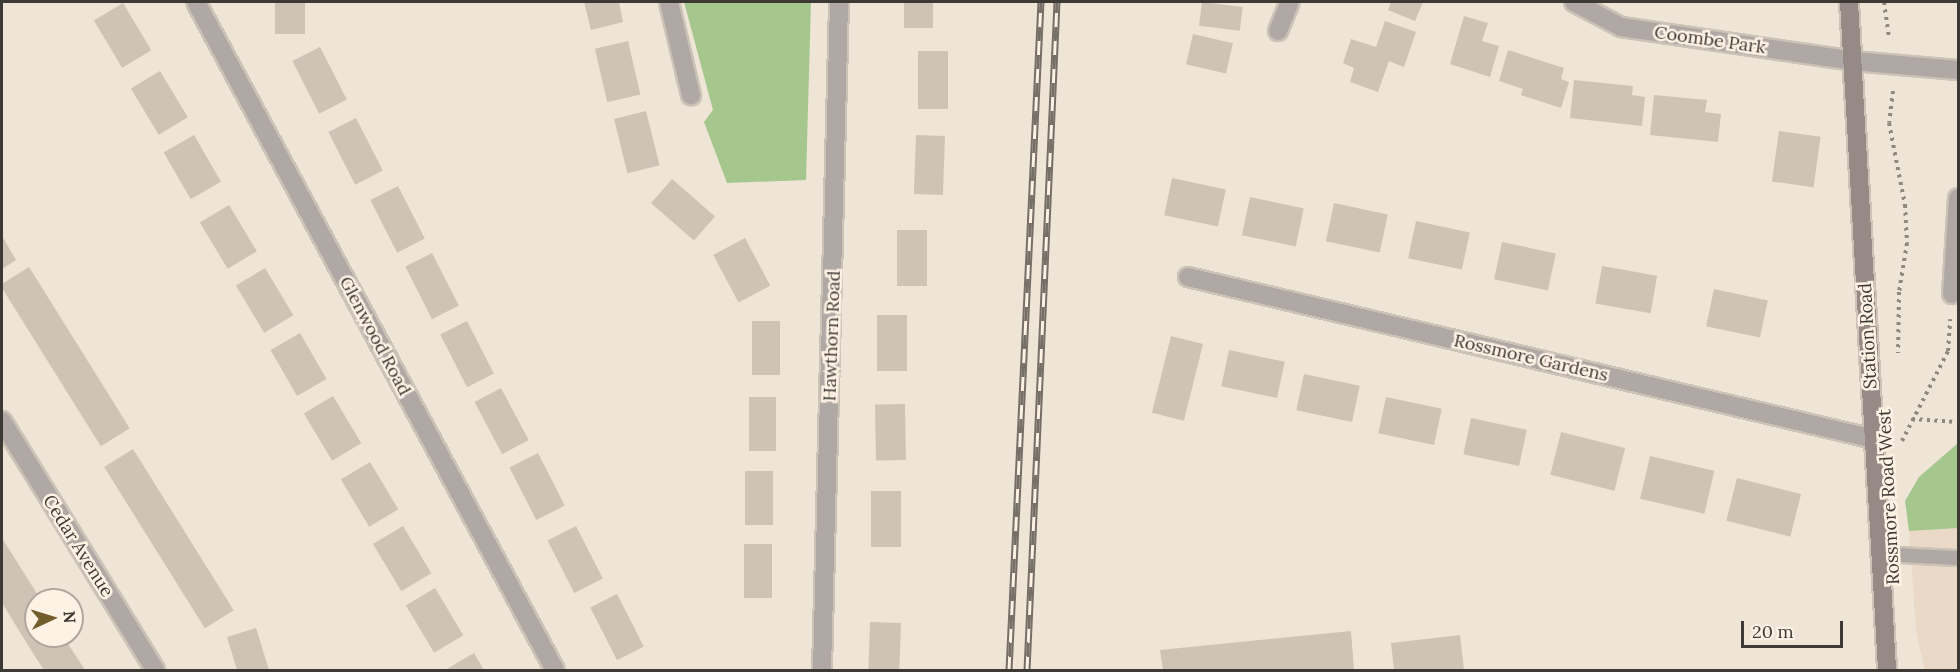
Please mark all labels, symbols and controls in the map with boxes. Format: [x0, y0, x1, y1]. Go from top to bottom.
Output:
street label: Coombe Park [1653, 22, 1767, 58]
street label: Hawthorn Road [819, 270, 845, 402]
street label: Glenwood Road [335, 273, 415, 399]
street label: Station Road [1854, 282, 1882, 390]
street label: Rossmore Gardens [1452, 330, 1610, 386]
street label: Rossmore Road West [1874, 409, 1904, 585]
street label: Cedar Avenue [38, 491, 118, 601]
north arrow [24, 588, 84, 648]
scale bar [1744, 609, 1846, 647]
text: N [60, 610, 80, 624]
text: 20 m [1752, 620, 1794, 643]

